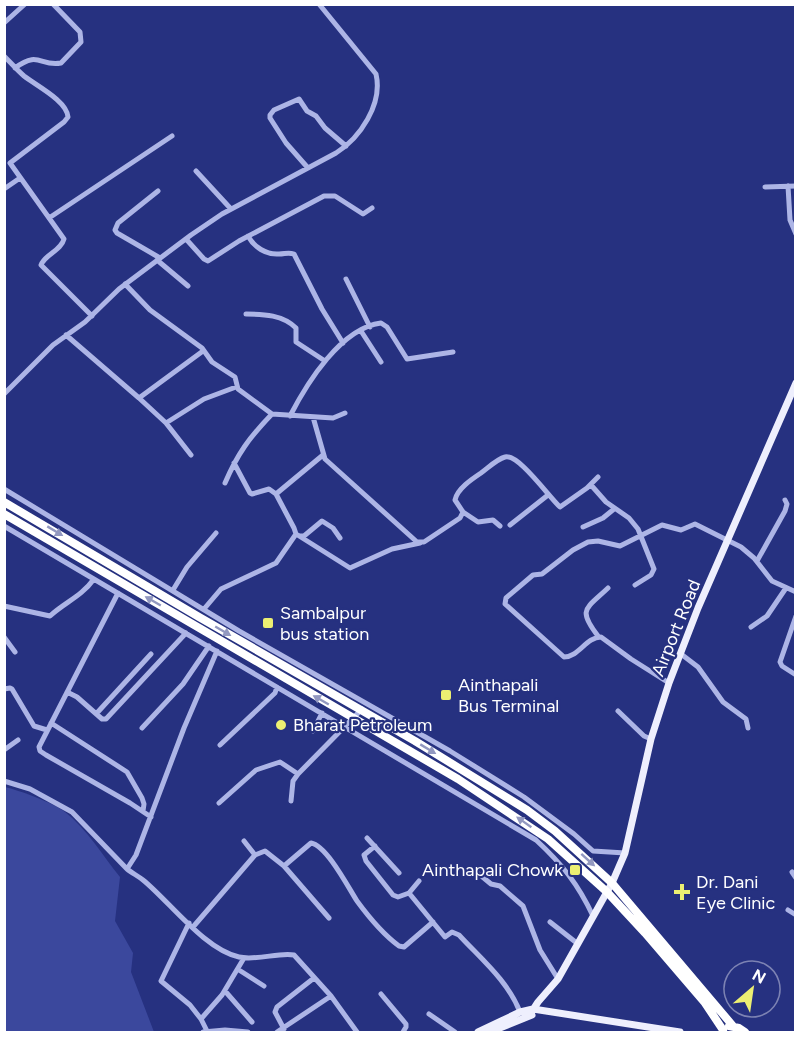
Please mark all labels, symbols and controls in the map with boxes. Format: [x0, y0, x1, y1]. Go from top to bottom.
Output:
one-way arrow [47, 526, 63, 537]
street label: Airport Road [647, 576, 705, 680]
one-way arrow [145, 595, 161, 606]
place label: Sambalpur bus station [280, 602, 369, 645]
marker: Sambalpur bus station [261, 616, 275, 630]
one-way arrow [214, 626, 231, 636]
place label: Ainthapali Bus Terminal [458, 674, 559, 717]
marker: Ainthapali Bus Terminal [439, 688, 453, 702]
one-way arrow [312, 695, 329, 705]
place label: Bharat Petroleum [293, 714, 432, 736]
marker: Bharat Petroleum [274, 718, 288, 732]
one-way arrow [420, 743, 436, 754]
one-way arrow [516, 817, 532, 828]
one-way arrow [580, 853, 595, 867]
place label: Ainthapali Chowk [422, 859, 563, 881]
marker: Ainthapali Chowk [568, 863, 582, 877]
place label: Dr. Dani Eye Clinic [696, 871, 776, 914]
marker: Dr. Dani Eye Clinic [673, 883, 691, 901]
north arrow [722, 959, 782, 1019]
text: N [749, 965, 769, 988]

